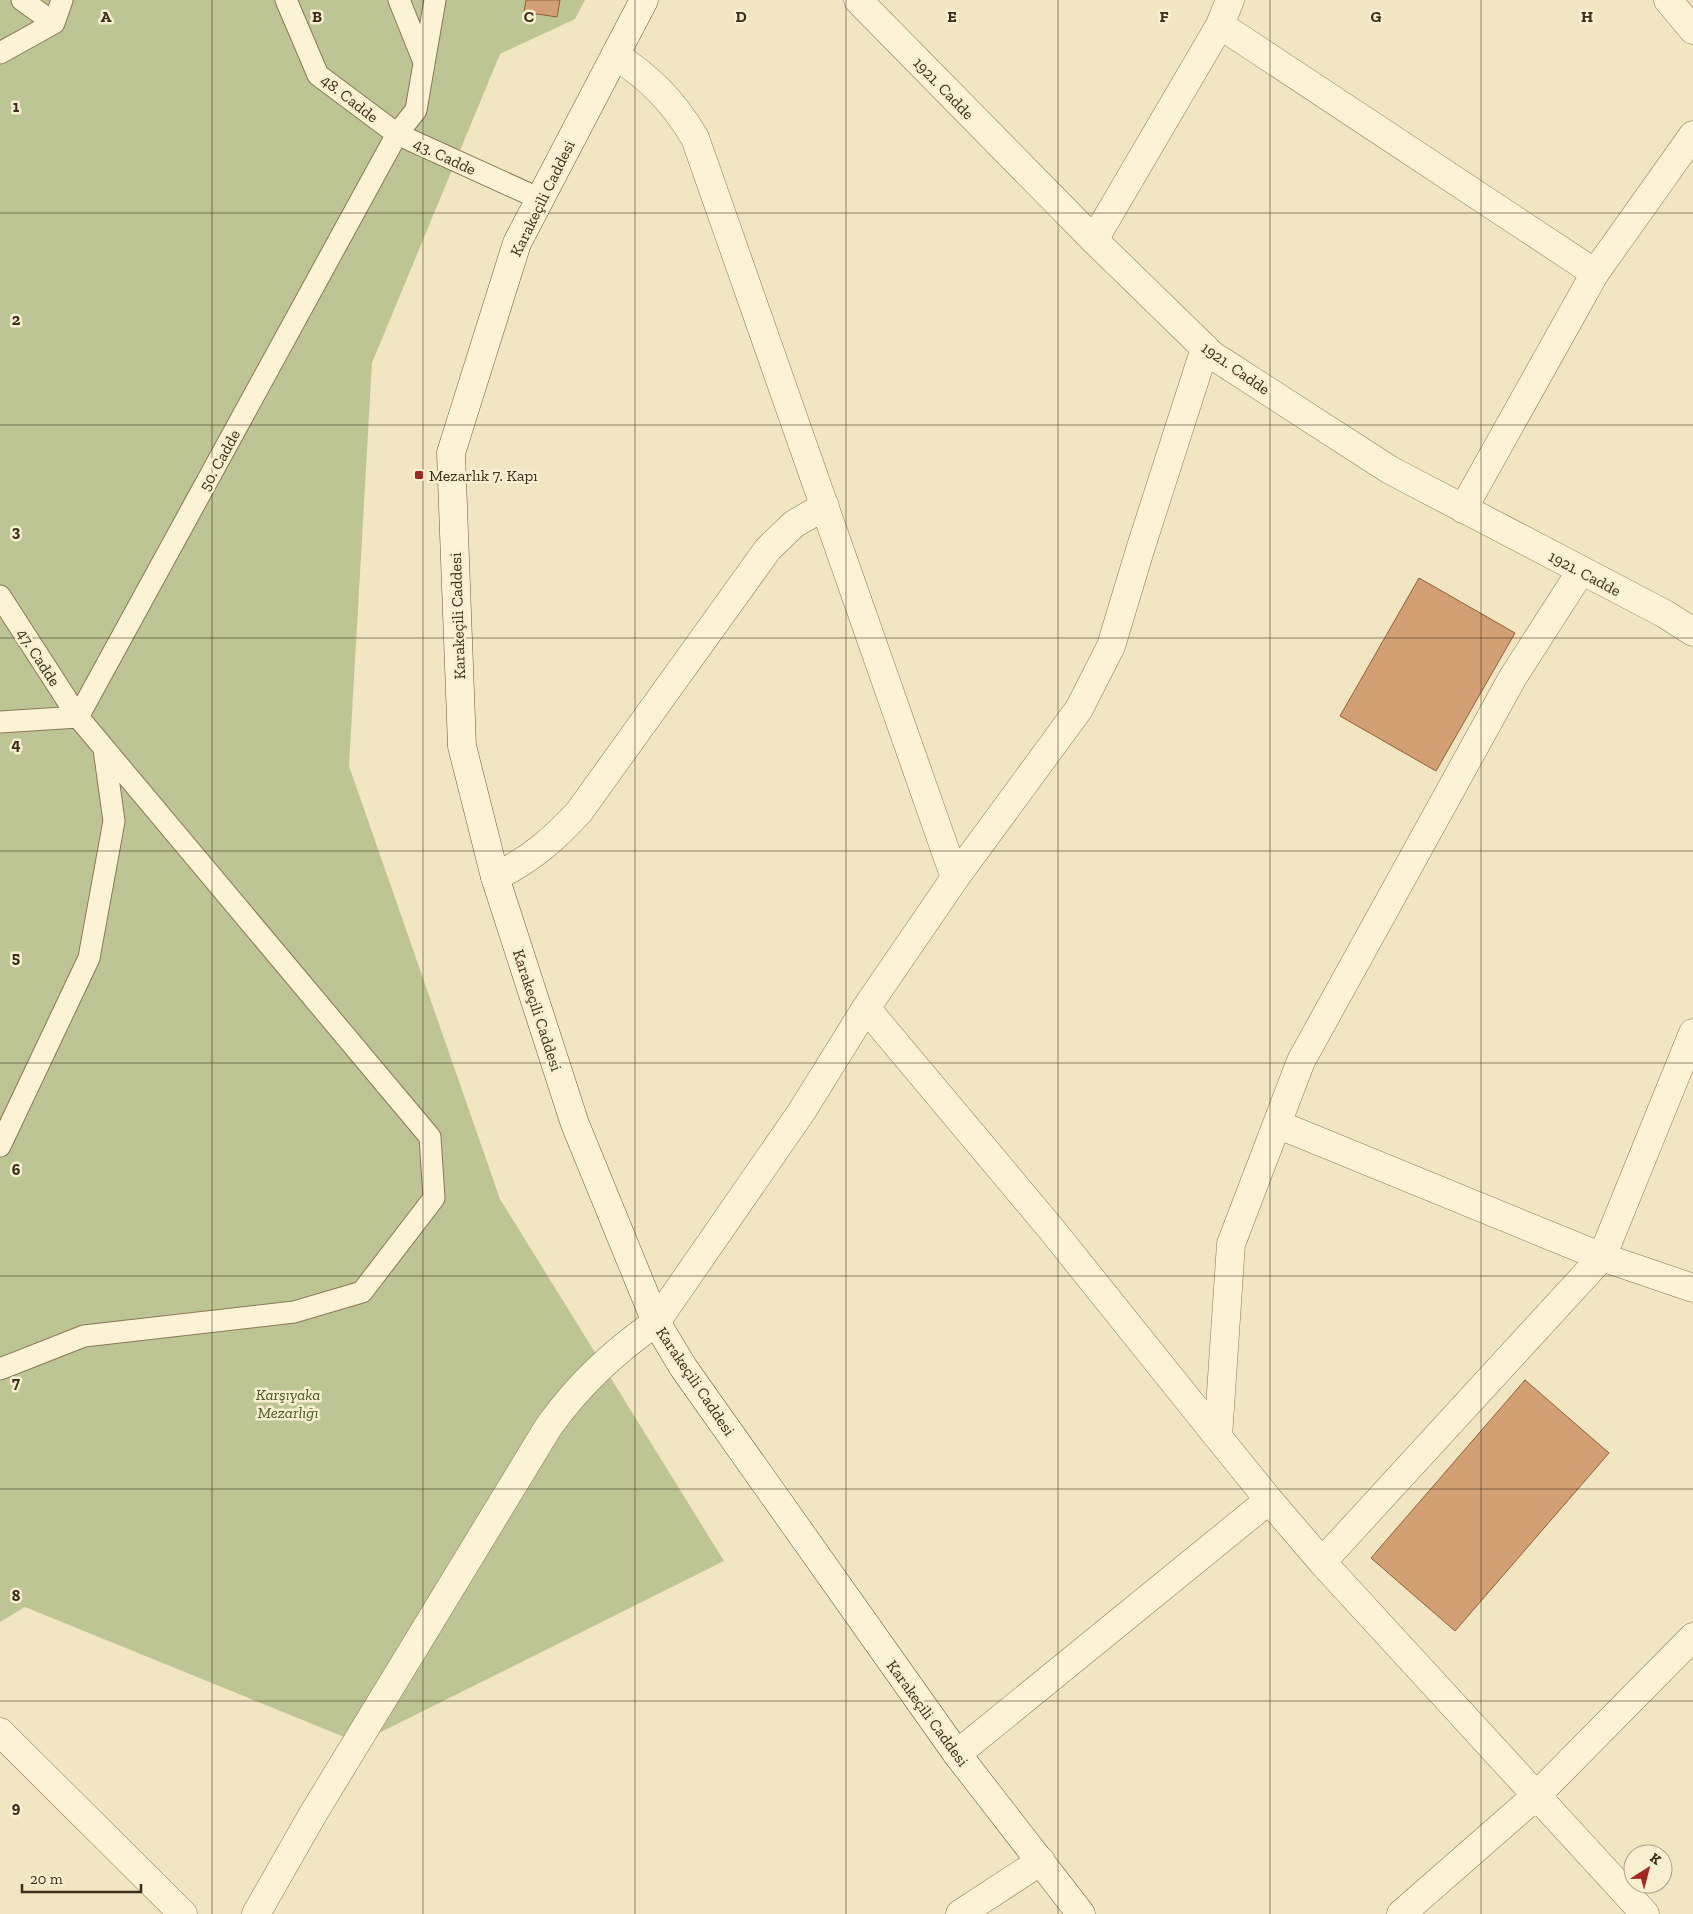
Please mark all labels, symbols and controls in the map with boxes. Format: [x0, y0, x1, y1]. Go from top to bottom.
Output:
text: A [101, 7, 112, 26]
text: B [312, 7, 322, 26]
text: C [524, 7, 534, 26]
text: D [735, 7, 747, 26]
text: E [947, 7, 957, 26]
text: F [1159, 7, 1169, 26]
text: G [1371, 7, 1382, 26]
text: H [1581, 7, 1593, 26]
street label: 1921. Cadde [909, 53, 978, 123]
street label: 48. Cadde [317, 70, 382, 127]
text: 1 [13, 97, 20, 116]
street label: 43. Cadde [411, 134, 479, 179]
street label: Karakeçili Caddesi [506, 137, 579, 259]
text: 2 [12, 310, 21, 329]
street label: 1921. Cadde [1198, 338, 1274, 399]
street label: 50. Cadde [195, 426, 244, 494]
place label: Mezarlık 7. Kapı [429, 466, 538, 485]
marker: Mezarlık 7. Kapı [413, 469, 425, 481]
text: 3 [12, 522, 21, 541]
street label: 1921. Cadde [1545, 546, 1624, 600]
street label: Karakeçili Caddesi [446, 552, 469, 680]
street label: 47. Cadde [13, 625, 64, 690]
text: 4 [11, 735, 21, 754]
street label: Karakeçili Caddesi [509, 947, 566, 1074]
text: 5 [12, 948, 20, 967]
text: 6 [12, 1160, 21, 1179]
street label: Karakeçili Caddesi [652, 1323, 739, 1440]
text: 7 [12, 1373, 20, 1392]
park label: Karşıyaka Mezarlığı [256, 1385, 320, 1422]
text: 8 [12, 1586, 21, 1605]
street label: Karakeçili Caddesi [883, 1656, 973, 1771]
text: 9 [12, 1798, 21, 1817]
north arrow [1623, 1844, 1673, 1894]
text: K [1647, 1849, 1665, 1869]
scale bar [22, 1862, 141, 1894]
text: 20 m [30, 1870, 63, 1888]

